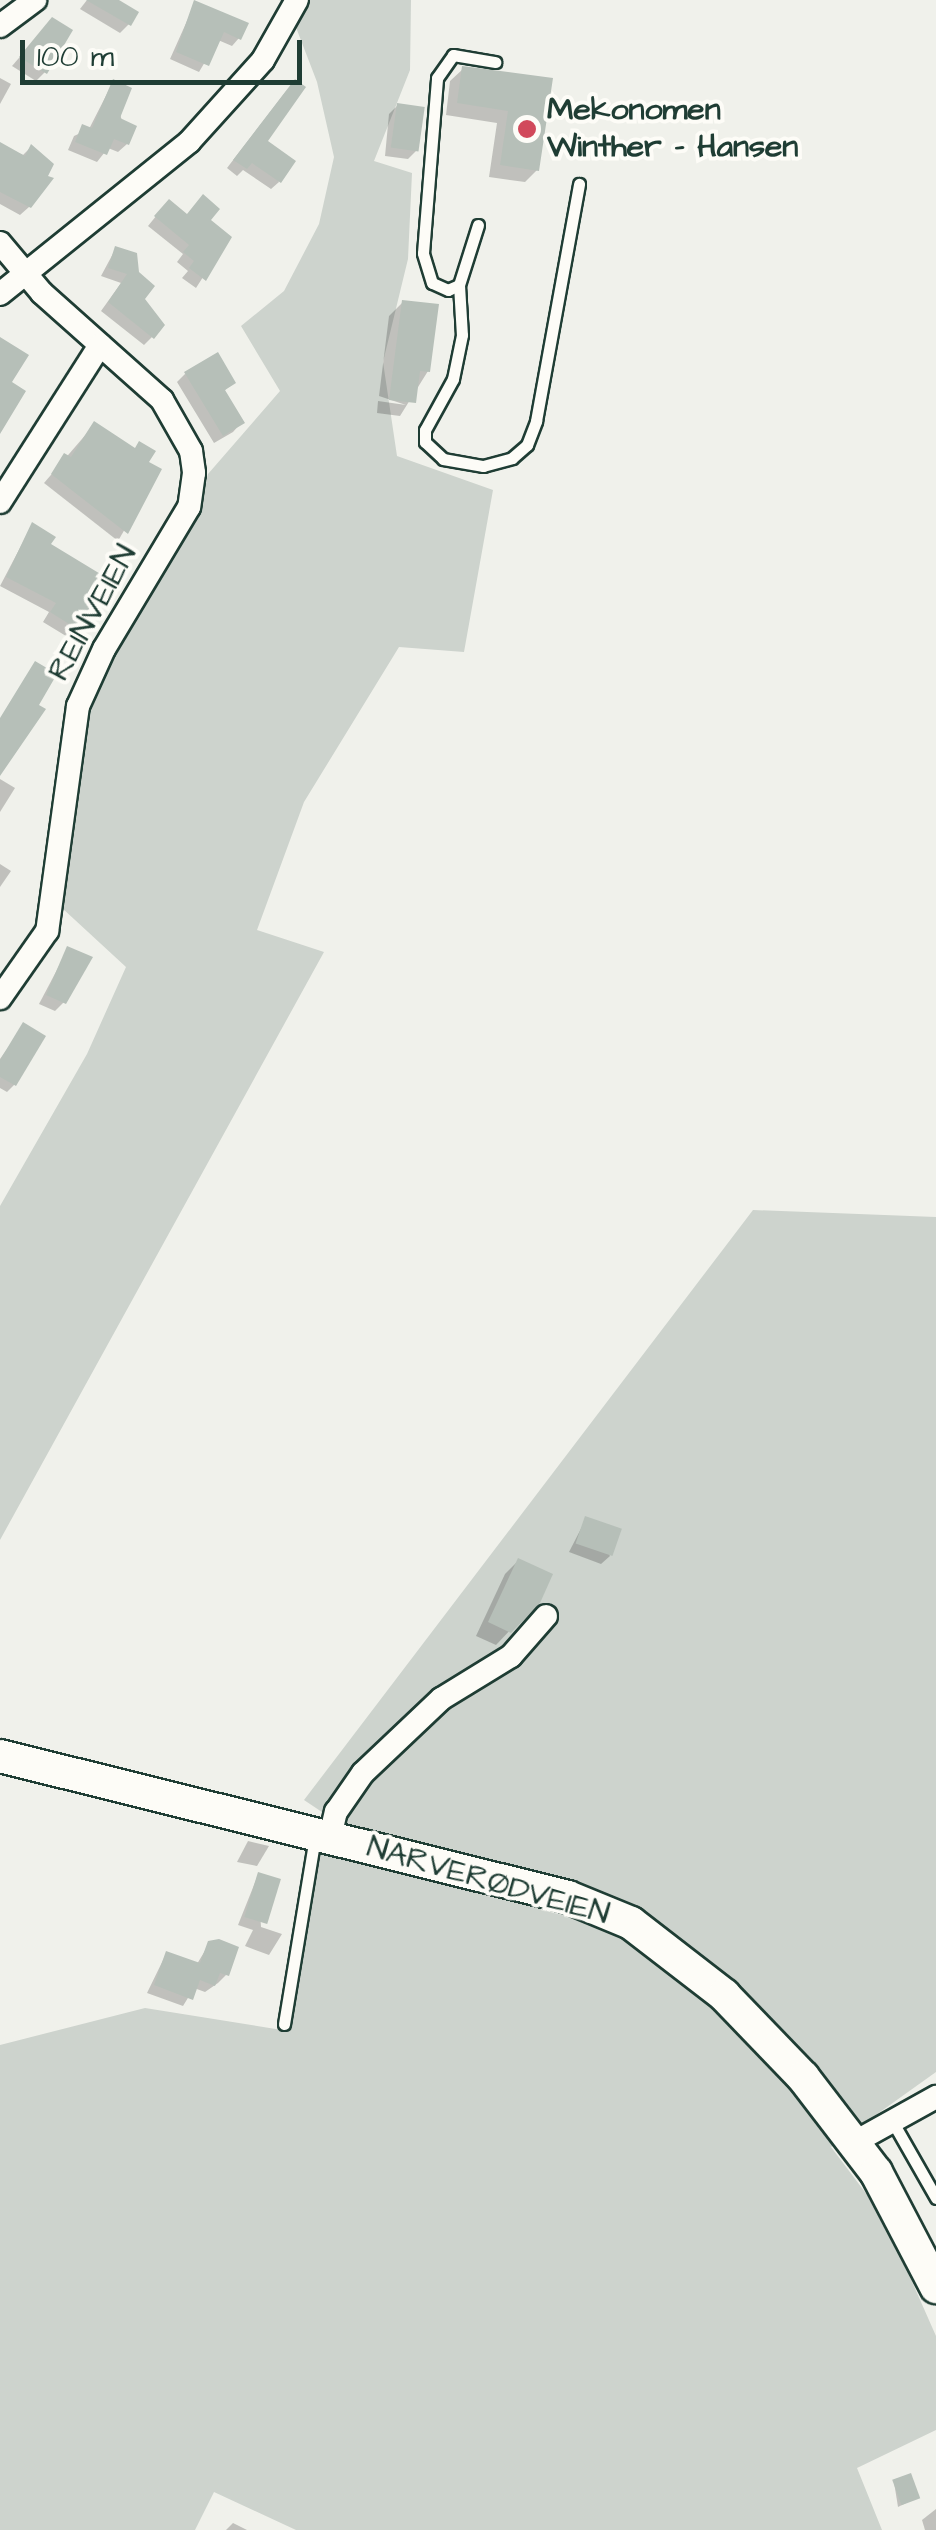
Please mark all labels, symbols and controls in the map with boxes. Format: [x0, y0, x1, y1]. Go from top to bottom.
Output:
scale bar [25, 20, 308, 82]
text: 100 m [37, 36, 114, 78]
place label: Mekonomen Winther - Hansen [547, 92, 798, 167]
marker: Mekonomen Winther - Hansen [516, 118, 538, 140]
street label: REINVEIEN [40, 538, 146, 688]
street label: NARVERØDVEIEN [362, 1828, 614, 1934]

